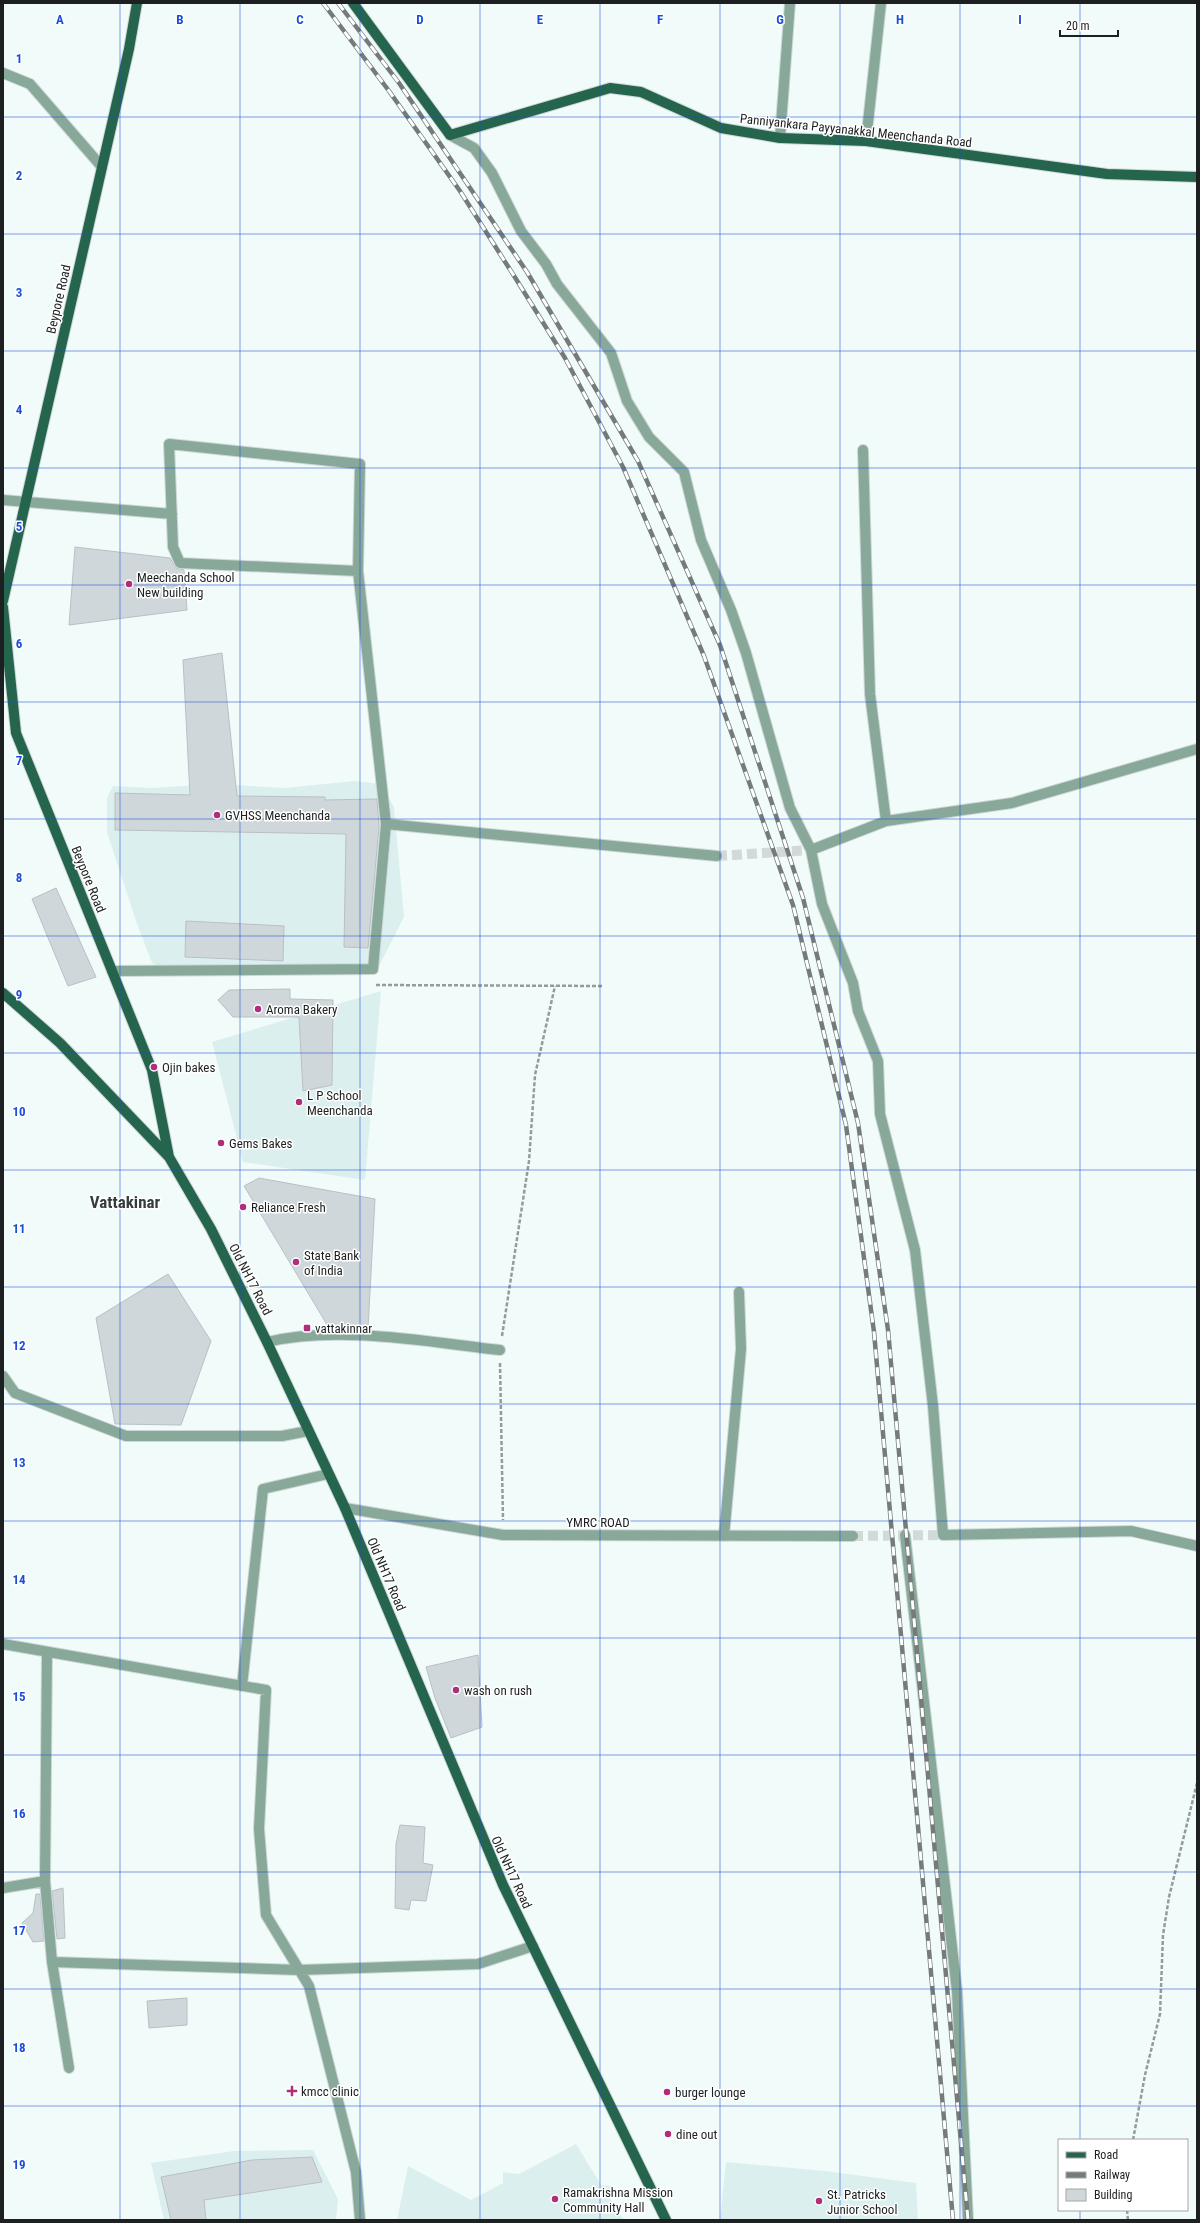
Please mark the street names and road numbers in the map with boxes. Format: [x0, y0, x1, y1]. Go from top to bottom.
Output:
street label: Panniyankara Payyanakkal Meenchanda Road [739, 111, 973, 150]
street label: Beypore Road [43, 263, 74, 335]
street label: Beypore Road [68, 844, 109, 915]
street label: Old NH17 Road [226, 1241, 275, 1318]
street label: YMRC ROAD [566, 1515, 630, 1530]
street label: Old NH17 Road [364, 1535, 409, 1613]
street label: Old NH17 Road [488, 1834, 535, 1911]

